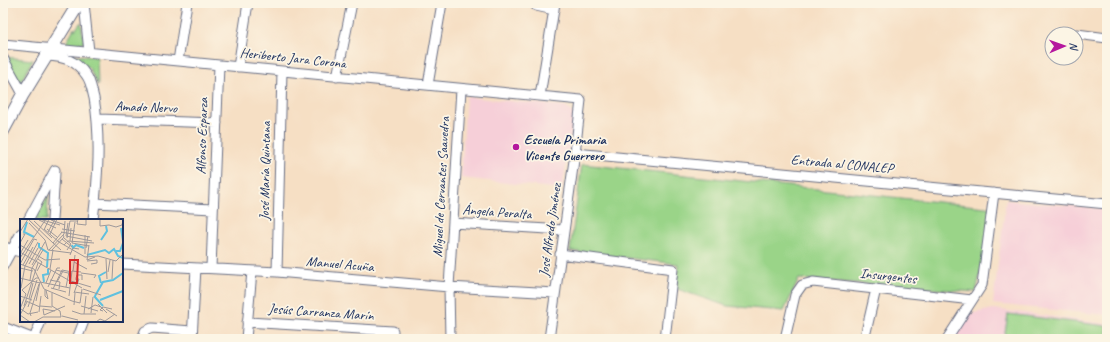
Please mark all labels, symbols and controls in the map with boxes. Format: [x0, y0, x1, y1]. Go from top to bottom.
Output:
north arrow [1044, 26, 1084, 66]
text: N [1067, 42, 1081, 51]
street label: Heriberto Jara Corona [239, 44, 348, 72]
street label: Amado Nervo [115, 97, 179, 117]
street label: Alfonso Esparza [192, 97, 212, 175]
street label: Miguel de Cervantes Saavedra [429, 115, 453, 258]
street label: José María Quintana [256, 120, 274, 222]
place label: Escuela Primaria Vicente Guerrero [524, 131, 608, 164]
marker: Escuela Primaria Vicente Guerrero [511, 142, 521, 152]
street label: Entrada al CONALEP [790, 151, 896, 177]
street label: José Alfredo Jiménez [535, 181, 565, 279]
street label: Ángela Peralta [462, 201, 533, 223]
inset map [20, 219, 123, 322]
street label: Manuel Acuña [305, 253, 375, 275]
street label: Insurgentes [859, 265, 918, 288]
street label: Jesús Carranza Marín [267, 300, 375, 324]

